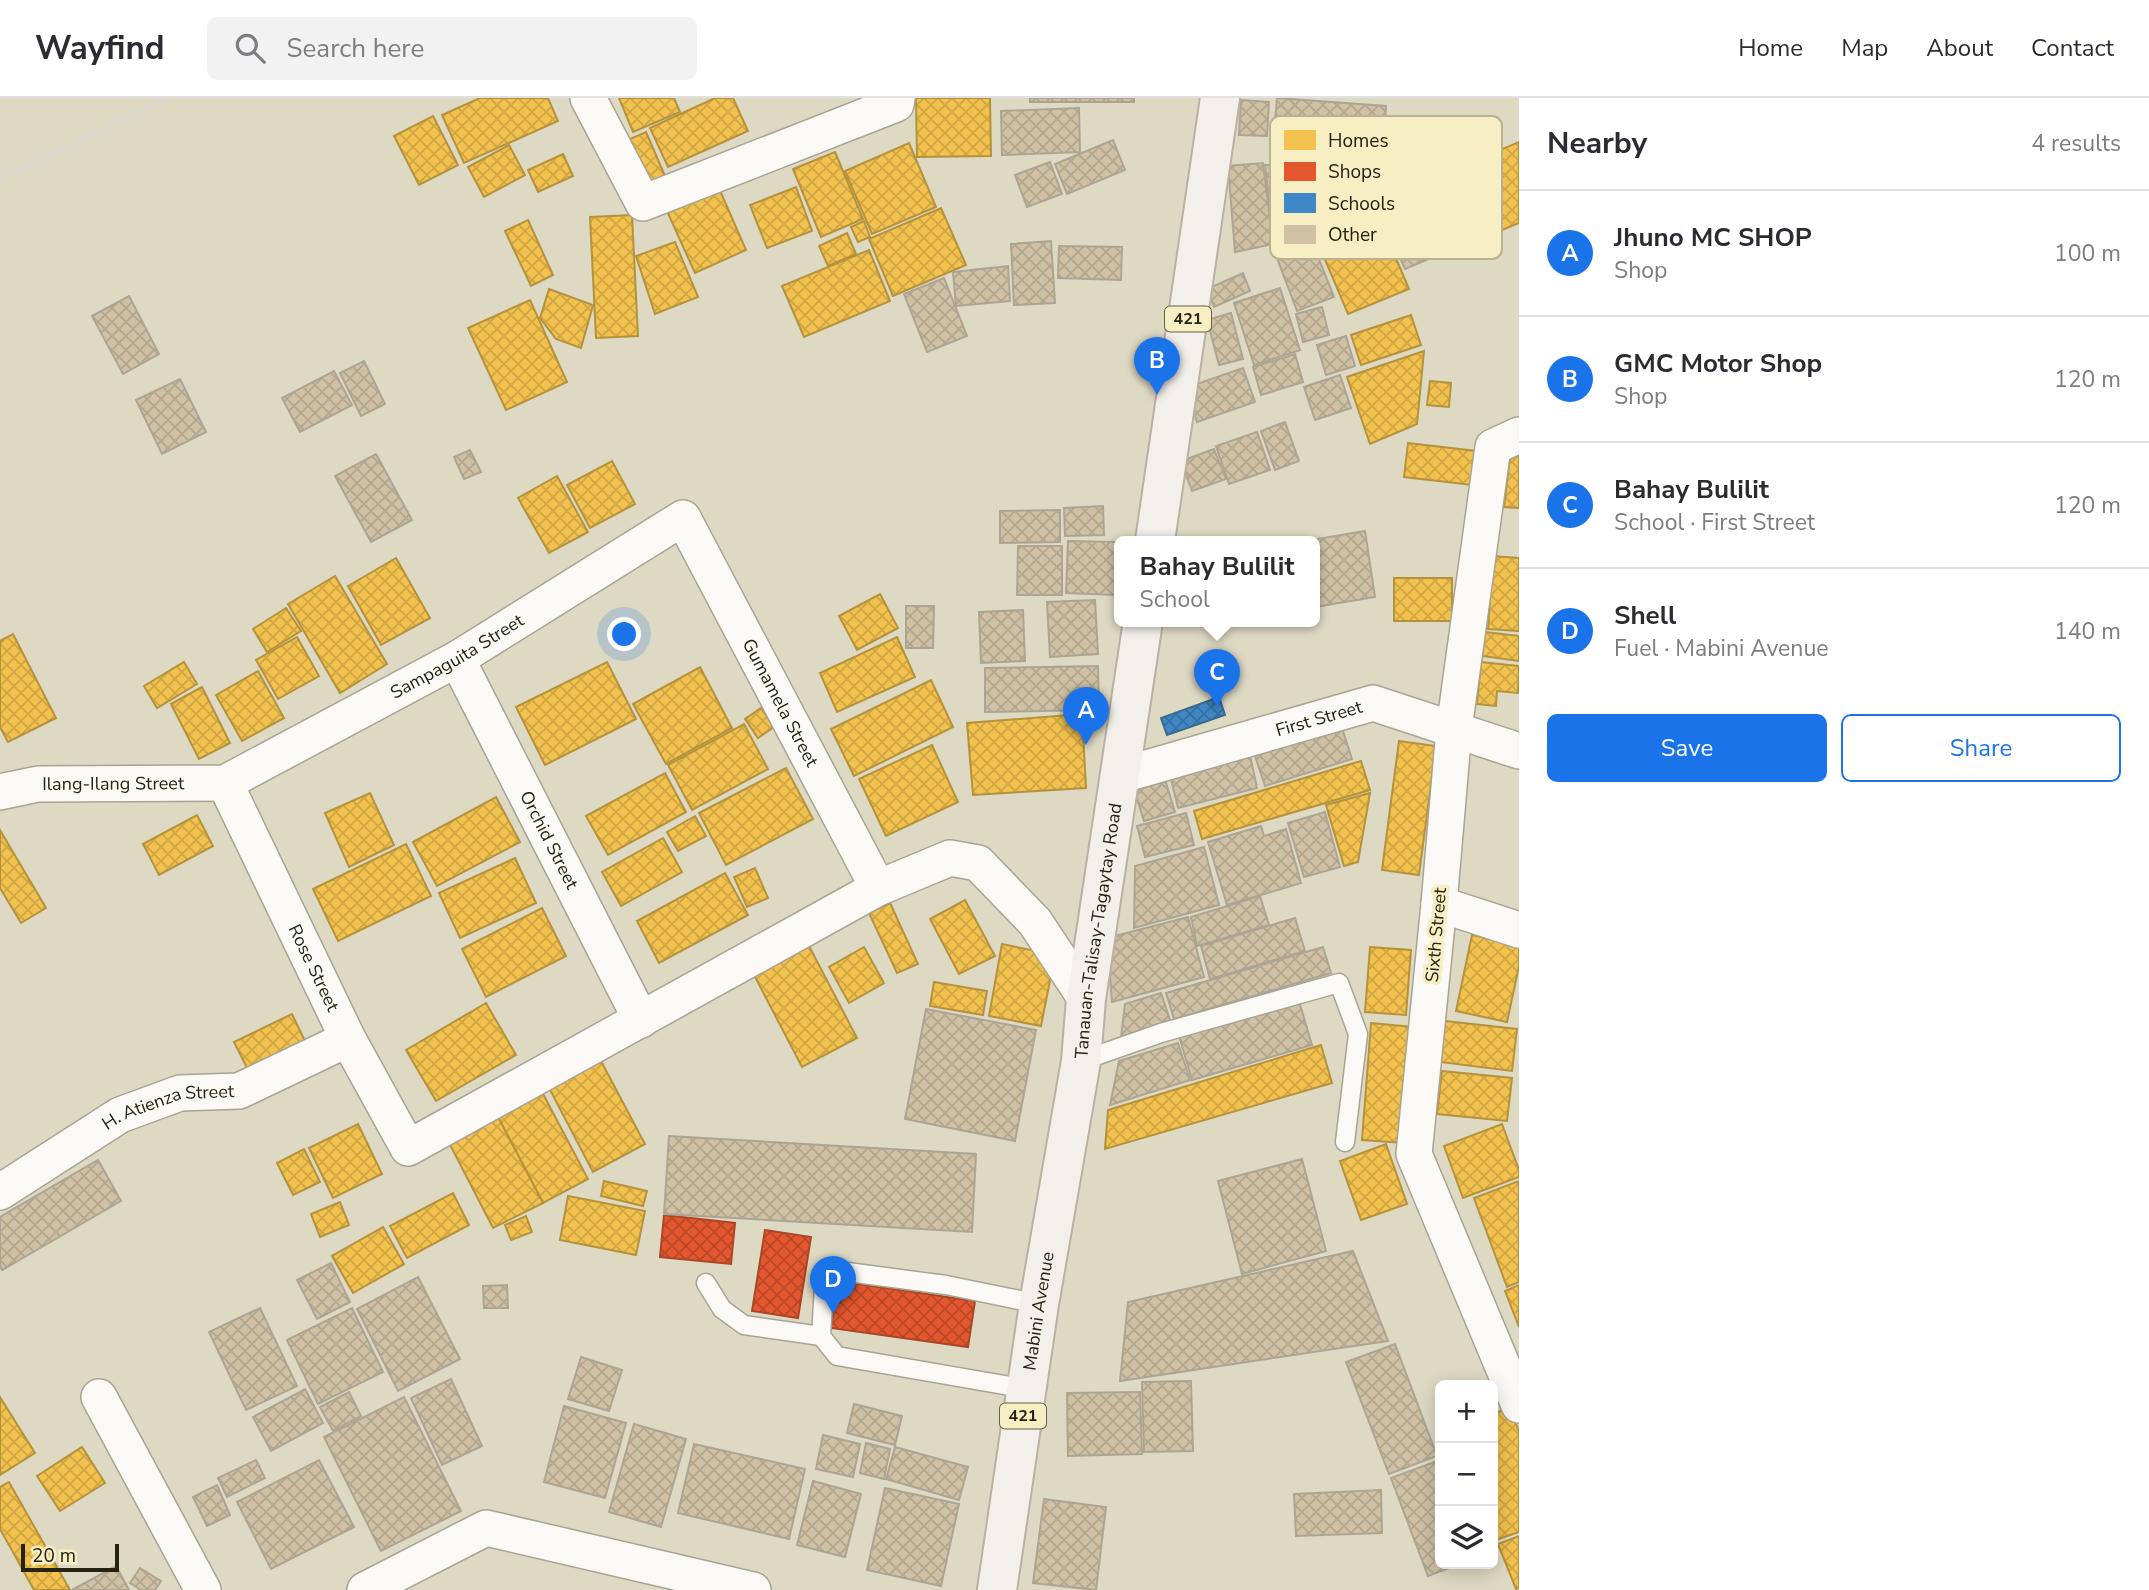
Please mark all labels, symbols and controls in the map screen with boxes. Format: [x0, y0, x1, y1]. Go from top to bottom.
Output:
search box [207, 17, 697, 80]
text: Wayfind [35, 26, 165, 71]
icon: search [231, 29, 269, 67]
text: Search here [287, 31, 424, 66]
text: Home [1738, 32, 1803, 64]
text: Map [1841, 32, 1888, 64]
text: About [1926, 32, 1993, 64]
text: Contact [2031, 32, 2114, 64]
legend [1270, 116, 1502, 259]
text: Nearby [1547, 123, 1647, 164]
text: Homes [1328, 128, 1389, 154]
text: 4 results [2031, 128, 2121, 159]
text: Shops [1328, 159, 1381, 185]
text: Schools [1328, 191, 1395, 217]
text: Jhuno MC SHOP [1614, 220, 1812, 255]
text: Other [1328, 222, 1377, 248]
text: A [1561, 238, 1579, 269]
text: 100 m [2054, 238, 2121, 269]
text: Shop [1614, 255, 1667, 286]
road number: 421 [1165, 307, 1211, 332]
pin: B [1134, 337, 1180, 395]
text: GMC Motor Shop [1614, 346, 1822, 381]
text: B [1562, 364, 1578, 395]
text: 120 m [2054, 364, 2121, 395]
text: Shop [1614, 381, 1667, 412]
text: Bahay Bulilit [1614, 472, 1769, 507]
text: C [1562, 490, 1578, 521]
text: 120 m [2054, 490, 2121, 521]
text: School · First Street [1614, 507, 1815, 538]
popup [1114, 536, 1320, 627]
text: Bahay Bulilit [1140, 549, 1294, 584]
text: School [1140, 584, 1210, 615]
text: Shell [1614, 598, 1676, 633]
street label: Sampaguita Street [386, 608, 529, 705]
text: D [1561, 616, 1579, 647]
text: 140 m [2054, 616, 2121, 647]
your location [607, 617, 641, 651]
text: Fuel · Mabini Avenue [1614, 633, 1829, 664]
street label: Gumamela Street [737, 634, 824, 772]
pin: C [1194, 649, 1240, 707]
pin: A [1063, 687, 1109, 745]
street label: First Street [1273, 695, 1366, 742]
button: Save [1547, 714, 1827, 782]
button: Share [1841, 714, 2121, 782]
street label: Ilang-Ilang Street [42, 771, 185, 796]
street label: Orchid Street [514, 787, 585, 894]
street label: Tanauan-Talisay-Tagaytay Road [1069, 801, 1127, 1060]
street label: Sixth Street [1420, 886, 1452, 983]
street label: Rose Street [283, 920, 345, 1016]
street label: H. Atienza Street [97, 1079, 235, 1135]
street label: Mabini Avenue [1017, 1250, 1060, 1372]
pin: D [810, 1256, 856, 1314]
map controls [1435, 1380, 1498, 1569]
button: + [1435, 1380, 1498, 1443]
road number: 421 [1000, 1404, 1046, 1428]
button: − [1435, 1443, 1498, 1506]
button: layers [1435, 1506, 1498, 1569]
scale bar [21, 1541, 119, 1573]
text: 20 m [32, 1543, 76, 1569]

